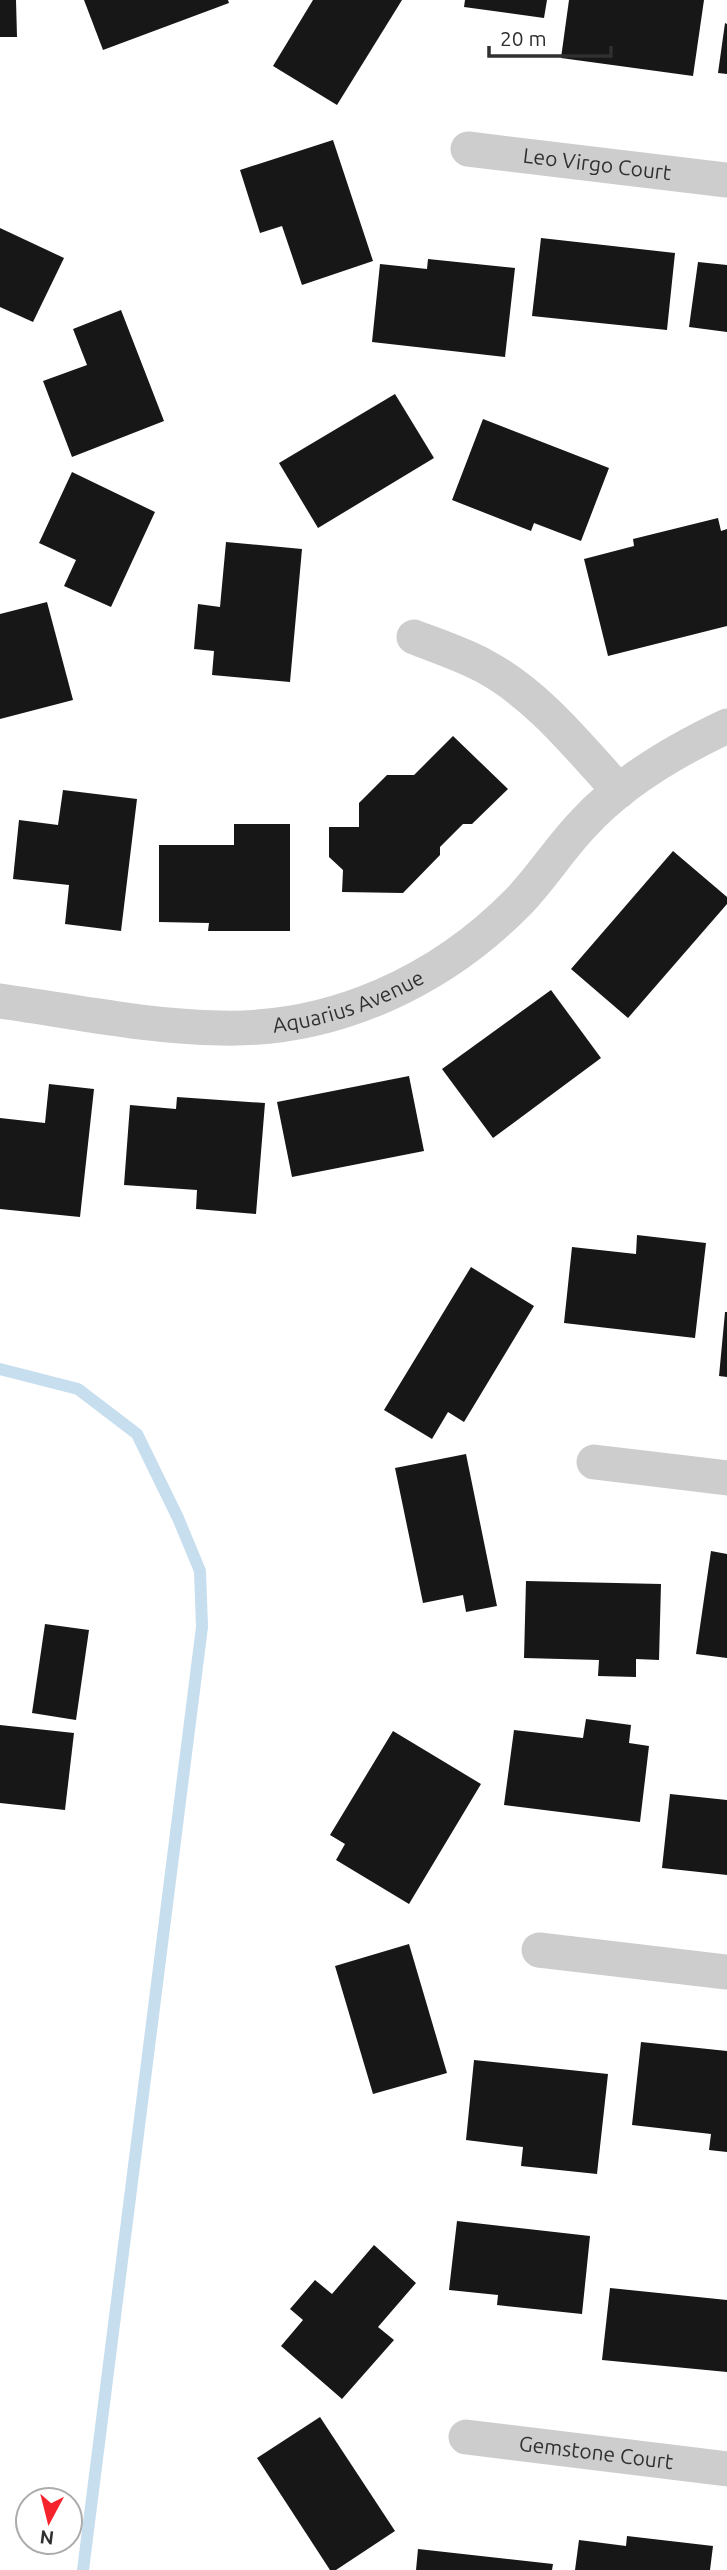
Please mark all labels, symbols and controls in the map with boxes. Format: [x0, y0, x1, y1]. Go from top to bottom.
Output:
scale bar [489, 14, 612, 58]
text: 20 m [500, 26, 547, 50]
street label: Leo Virgo Court [522, 143, 673, 184]
street label: Aquarius Avenue [271, 965, 428, 1037]
street label: Gemstone Court [518, 2431, 675, 2473]
north arrow [14, 2486, 84, 2556]
text: N [39, 2526, 55, 2550]

